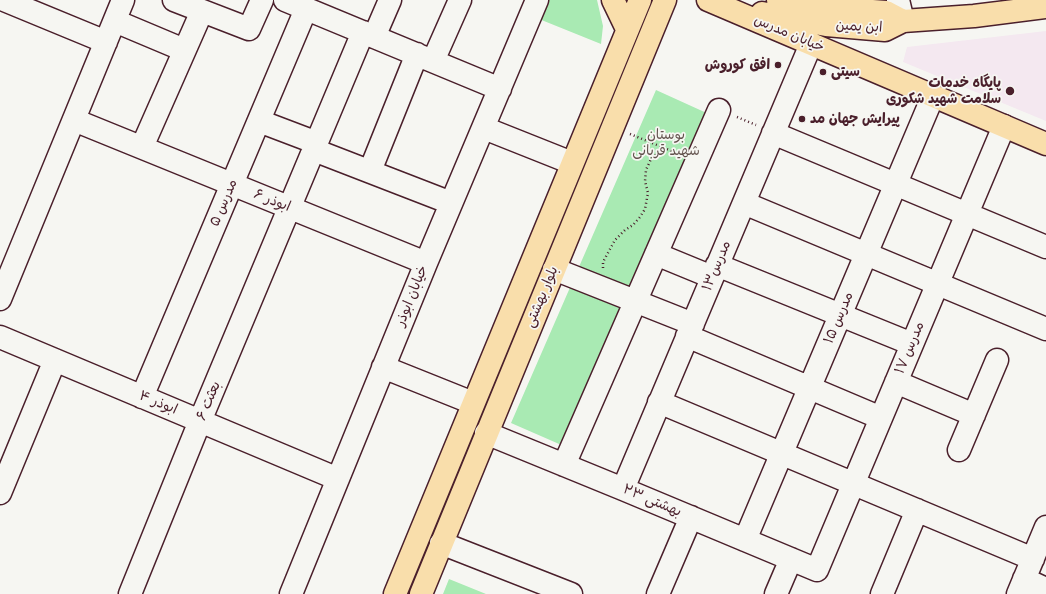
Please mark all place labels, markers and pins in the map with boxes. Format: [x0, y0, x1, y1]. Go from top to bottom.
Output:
place label: افق کوروش [705, 57, 770, 73]
marker: افق کوروش [773, 60, 783, 70]
place label: سیتی [831, 64, 860, 80]
marker: سیتی [818, 67, 828, 77]
place label: پایگاه خدمات سلامت شهید شکوری [886, 75, 1001, 108]
marker: پایگاه خدمات سلامت شهید شکوری [1004, 85, 1016, 97]
place label: پیرایش جهان مد [810, 111, 900, 127]
marker: پیرایش جهان مد [797, 114, 807, 124]

